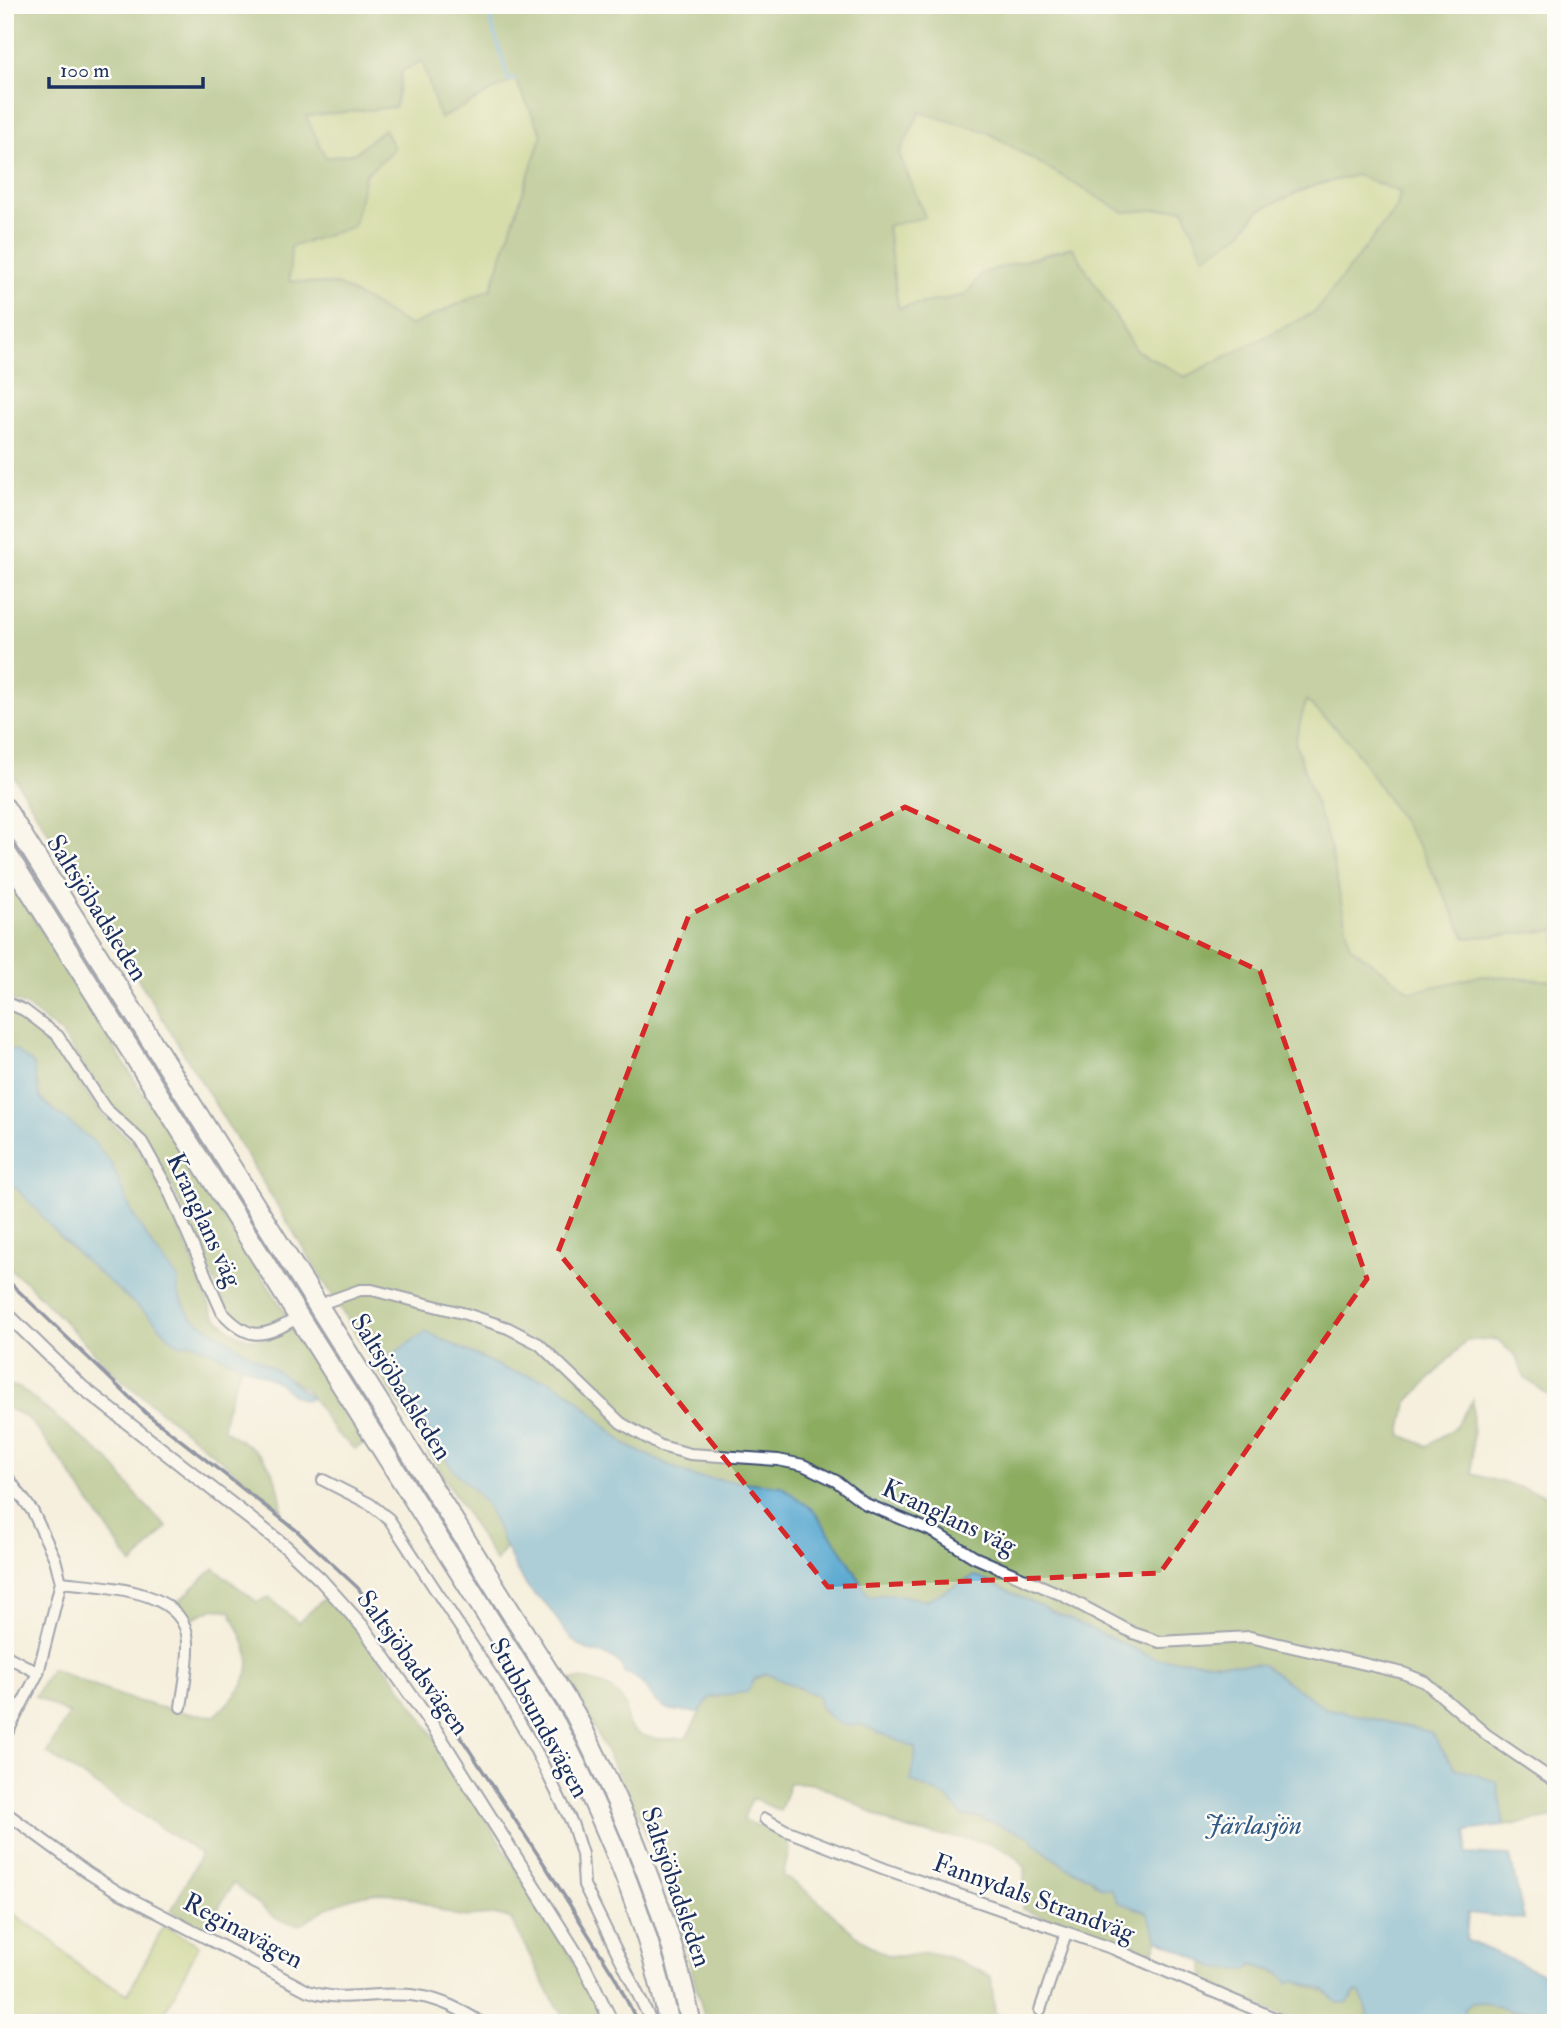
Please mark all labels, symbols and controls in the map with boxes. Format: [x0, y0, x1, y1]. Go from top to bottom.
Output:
scale bar [49, 46, 203, 90]
text: 100 m [60, 57, 110, 84]
street label: Saltsjöbadsleden [39, 829, 155, 987]
street label: Kranglans väg [159, 1148, 250, 1293]
street label: Saltsjöbadsleden [343, 1308, 459, 1466]
street label: Kranglans väg [877, 1472, 1022, 1563]
street label: Saltsjöbadsvägen [350, 1584, 476, 1742]
street label: Stubbsundsvägen [482, 1632, 596, 1804]
street label: Saltsjöbadsleden [634, 1803, 718, 1971]
water label: Järlasjön [1204, 1808, 1302, 1843]
street label: Fannydals Strandväg [929, 1847, 1140, 1950]
street label: Reginavägen [177, 1886, 309, 1976]

